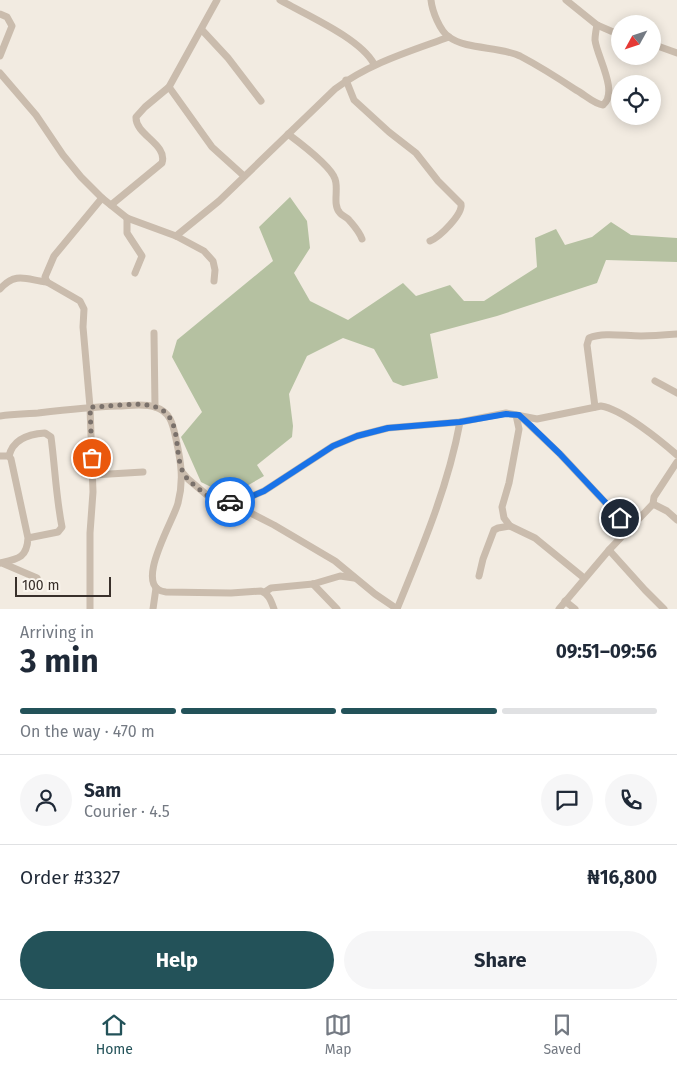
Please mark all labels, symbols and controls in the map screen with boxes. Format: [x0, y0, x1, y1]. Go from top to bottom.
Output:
north arrow [611, 15, 661, 65]
map controls [611, 15, 661, 125]
button: locate [611, 75, 661, 125]
pin [71, 437, 113, 479]
icon: bag [78, 444, 106, 472]
courier [205, 477, 255, 527]
icon: car [216, 488, 244, 516]
pin [599, 497, 641, 539]
icon: home [606, 504, 634, 532]
scale bar [15, 574, 111, 597]
text: 100 m [22, 577, 59, 594]
text: Arriving in [20, 623, 94, 642]
text: 09:51–09:56 [556, 640, 657, 663]
text: 3 min [20, 642, 99, 680]
text: On the way · 470 m [20, 722, 155, 741]
button: person [20, 774, 72, 826]
button: chat [541, 774, 593, 826]
button: phone [605, 774, 657, 826]
text: Sam [84, 779, 121, 802]
text: Courier · 4.5 [84, 802, 170, 821]
text: Order #3327 [20, 866, 120, 889]
text: ₦16,800 [587, 866, 657, 889]
button: Help [20, 931, 334, 989]
button: Share [344, 931, 657, 989]
tab: Home [96, 1011, 133, 1058]
tab: Map [324, 1011, 352, 1058]
tab: Saved [543, 1011, 581, 1058]

